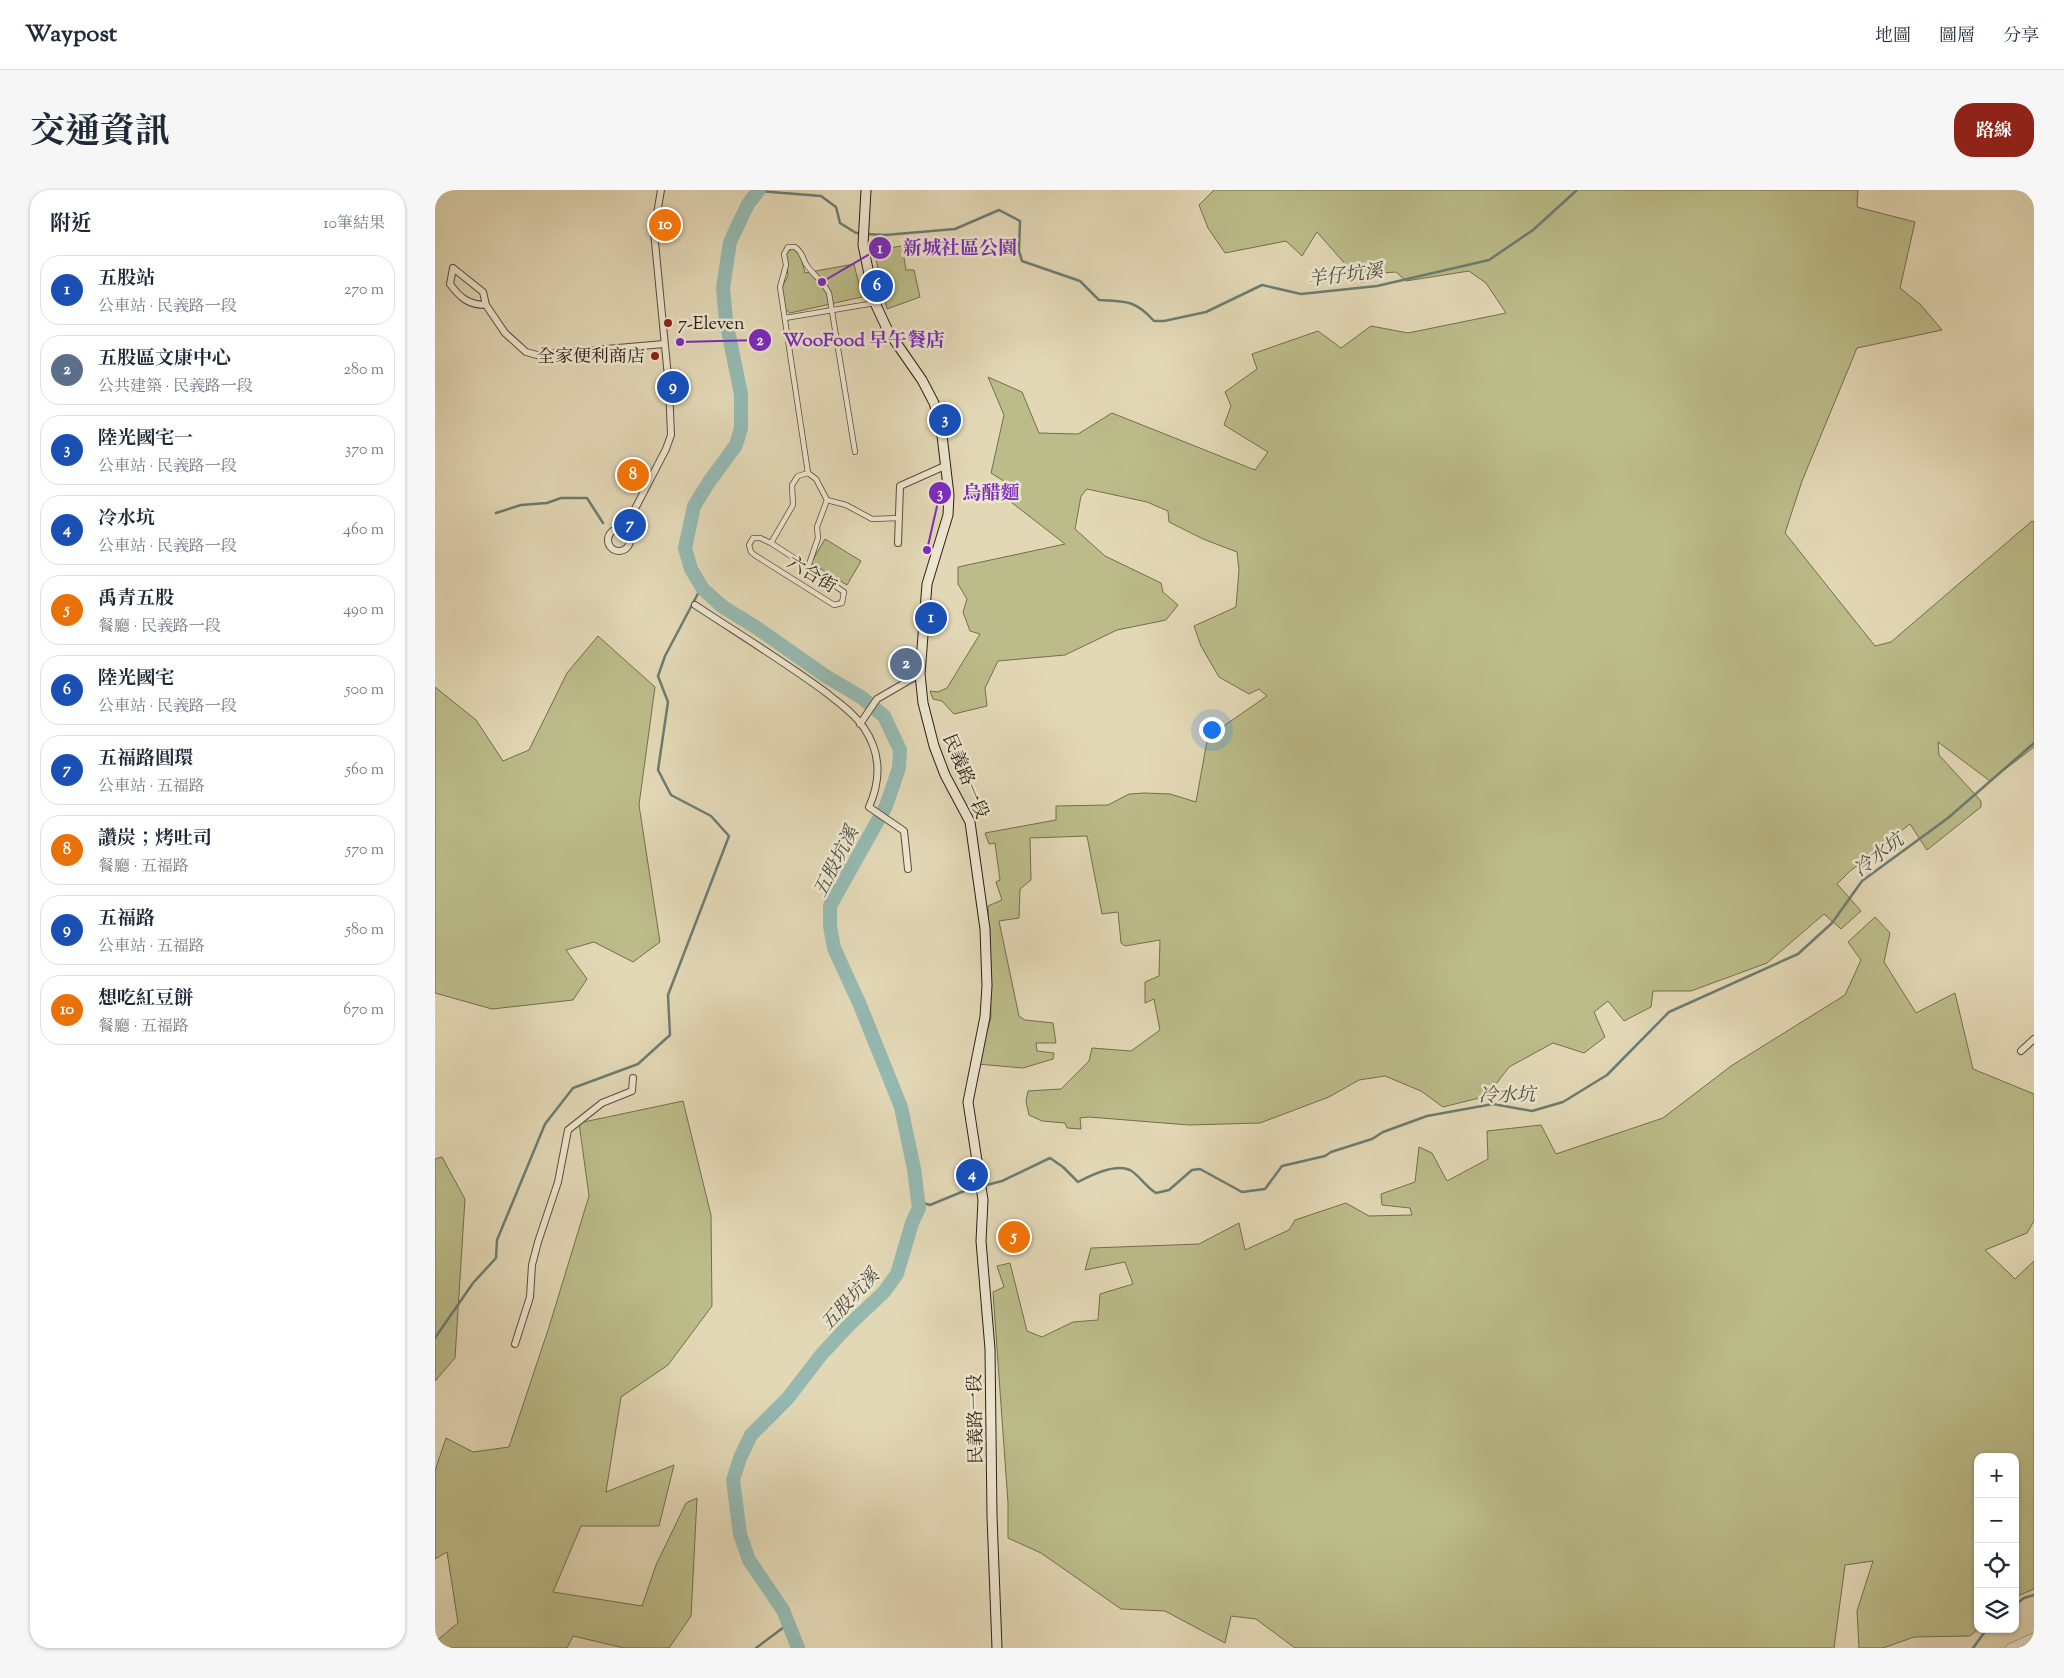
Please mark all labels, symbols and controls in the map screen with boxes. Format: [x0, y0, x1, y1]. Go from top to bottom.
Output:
text: Waypost [25, 18, 117, 52]
text: 地圖 [1875, 24, 1911, 50]
text: 圖層 [1939, 24, 1975, 50]
text: 分享 [2003, 24, 2039, 50]
button: 路線 [1954, 103, 2034, 157]
text: 交通資訊 [30, 108, 170, 159]
pin: 10 [649, 206, 681, 244]
text: 附近 [50, 210, 92, 240]
text: 10筆結果 [323, 213, 385, 236]
callout: 新城社區公園 [868, 231, 1027, 265]
text: 新城社區公園 [903, 236, 1017, 263]
text: 1 [877, 239, 883, 260]
water label: 羊仔坑溪 [1306, 258, 1387, 295]
text: 五股站 [98, 266, 155, 293]
pin: 6 [861, 267, 893, 305]
text: 1 [64, 279, 70, 302]
text: 270 m [344, 279, 384, 302]
text: 公車站 · 民義路一段 [98, 296, 237, 319]
place label: 7-Eleven [678, 312, 745, 338]
marker: 7-Eleven [662, 317, 674, 329]
callout: WooFood 早午餐店 [748, 323, 955, 357]
text: WooFood 早午餐店 [783, 328, 945, 355]
text: 2 [756, 331, 764, 352]
place label: 全家便利商店 [537, 345, 645, 371]
text: 五股區文康中心 [98, 346, 231, 373]
marker: 全家便利商店 [649, 350, 661, 362]
text: 2 [63, 359, 71, 382]
text: 280 m [343, 359, 384, 382]
pin: 9 [657, 368, 689, 406]
text: 公共建築 · 民義路一段 [98, 376, 253, 399]
pin: 3 [929, 401, 961, 439]
text: 陸光國宅一 [98, 426, 193, 453]
text: 3 [64, 439, 70, 462]
text: 370 m [345, 439, 384, 462]
text: 公車站 · 民義路一段 [98, 456, 237, 479]
pin: 8 [617, 456, 649, 494]
callout: 烏醋麵 [927, 476, 1029, 510]
text: 烏醋麵 [962, 481, 1020, 508]
text: 3 [937, 484, 943, 505]
text: 冷水坑 [98, 506, 155, 533]
pin: 7 [614, 506, 646, 544]
text: 4 [63, 519, 71, 542]
text: 460 m [343, 519, 384, 542]
text: 公車站 · 民義路一段 [98, 536, 237, 559]
street label: 六合街 [781, 551, 841, 601]
text: 禹青五股 [98, 586, 174, 613]
text: 5 [64, 599, 70, 622]
text: 490 m [343, 599, 384, 622]
pin: 1 [915, 599, 947, 637]
text: 餐廳 · 民義路一段 [98, 616, 221, 639]
pin: 2 [890, 645, 922, 683]
text: 陸光國宅 [98, 666, 174, 693]
text: 6 [63, 679, 71, 702]
text: 500 m [345, 679, 384, 702]
text: 公車站 · 民義路一段 [98, 696, 237, 719]
your location [1199, 717, 1225, 743]
street label: 民義路一段 [935, 730, 994, 823]
text: 五福路圓環 [98, 746, 193, 773]
text: 7 [63, 759, 71, 782]
text: 560 m [345, 759, 384, 782]
text: 公車站 · 五福路 [98, 776, 205, 799]
water label: 五股坑溪 [808, 820, 867, 902]
text: 讚炭；烤吐司 [98, 826, 212, 853]
water label: 冷水坑 [1849, 826, 1913, 884]
text: 8 [63, 839, 71, 862]
text: 570 m [346, 839, 384, 862]
text: 餐廳 · 五福路 [98, 856, 189, 879]
text: 五福路 [98, 906, 155, 933]
text: 9 [63, 919, 71, 942]
text: 580 m [345, 919, 384, 942]
text: 公車站 · 五福路 [98, 936, 205, 959]
text: 想吃紅豆餅 [98, 986, 193, 1013]
text: 10 [60, 999, 74, 1022]
text: 670 m [343, 999, 384, 1022]
text: 餐廳 · 五福路 [98, 1016, 189, 1039]
water label: 冷水坑 [1478, 1082, 1539, 1110]
pin: 4 [956, 1156, 988, 1194]
pin: 5 [998, 1218, 1030, 1256]
water label: 五股坑溪 [815, 1262, 888, 1338]
street label: 民義路一段 [963, 1374, 991, 1464]
map controls [1974, 1453, 2019, 1633]
button: + [1974, 1453, 2019, 1498]
button: − [1974, 1498, 2019, 1543]
button: locate [1974, 1543, 2019, 1588]
button: layers [1974, 1588, 2019, 1633]

